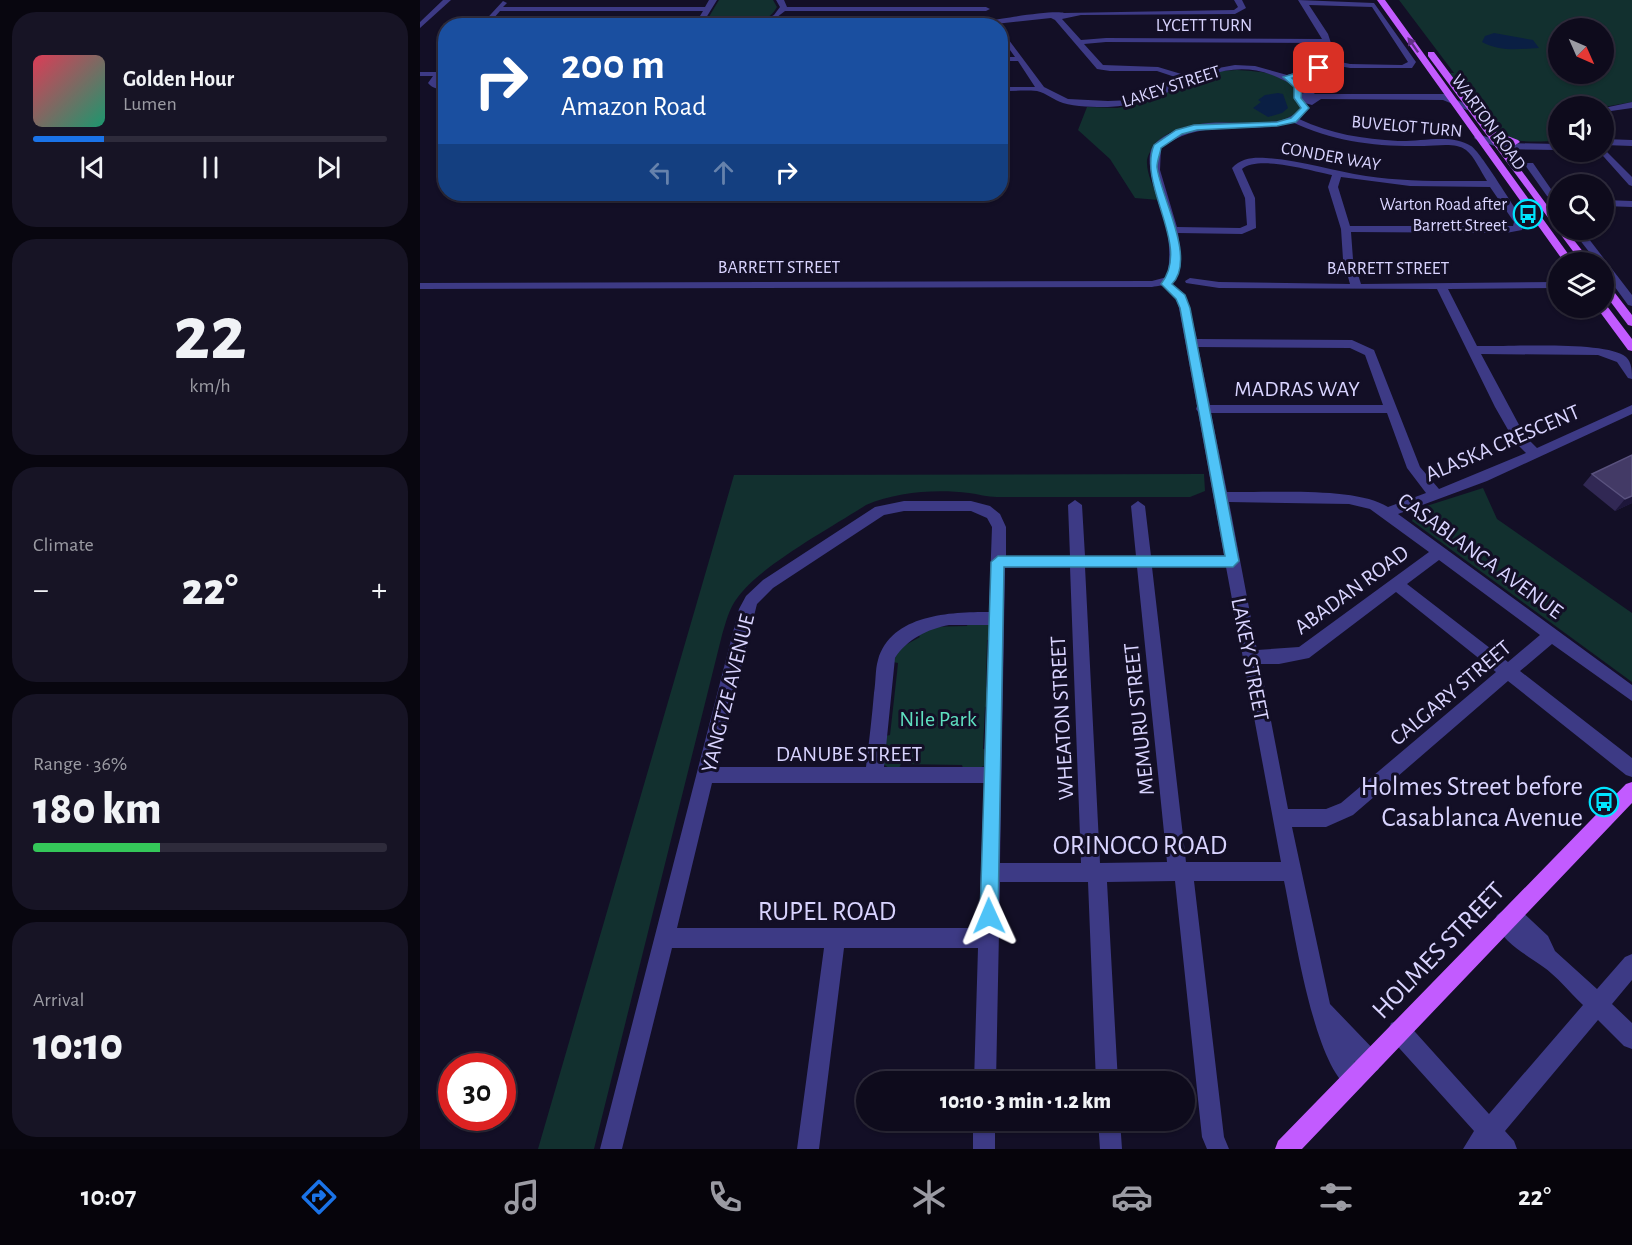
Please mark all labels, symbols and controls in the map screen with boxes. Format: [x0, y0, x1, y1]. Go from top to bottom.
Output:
street label: LYCETT TURN [1156, 17, 1252, 35]
north arrow [1548, 18, 1614, 84]
map controls [1548, 18, 1614, 318]
one-way arrow [1407, 38, 1419, 54]
icon: right [462, 42, 540, 120]
pin [1293, 42, 1344, 93]
text: 200 m [561, 44, 665, 86]
icon: arrive [1302, 51, 1335, 84]
street label: LAKEY STREET [1120, 63, 1223, 111]
text: Golden Hour [123, 68, 234, 90]
street label: WARTON ROAD [1448, 71, 1529, 174]
text: Amazon Road [561, 93, 706, 120]
text: Lumen [123, 94, 177, 114]
button: sound [1548, 96, 1614, 162]
street label: BUVELOT TURN [1351, 113, 1463, 141]
street label: CONDER WAY [1279, 139, 1383, 175]
icon: previous [76, 151, 109, 184]
icon: pause [194, 151, 227, 184]
icon: next [312, 151, 345, 184]
icon: left [644, 156, 677, 189]
icon: ahead [707, 156, 740, 189]
icon: right [770, 156, 803, 189]
button: search [1548, 174, 1614, 240]
place label: Warton Road after Barrett Street [1379, 196, 1507, 235]
bus stop icon: Warton Road after Barrett Street [1512, 198, 1544, 230]
button: layers [1548, 252, 1614, 318]
street label: BARRETT STREET [718, 259, 840, 277]
street label: BARRETT STREET [1327, 260, 1449, 278]
text: 22 [173, 296, 247, 374]
text: km/h [189, 376, 231, 396]
street label: MADRAS WAY [1234, 378, 1360, 400]
street label: ALASKA CRESCENT [1422, 400, 1583, 485]
street label: CASABLANCA AVENUE [1394, 489, 1567, 623]
text: Climate [33, 535, 94, 555]
street label: ABADAN ROAD [1290, 541, 1413, 638]
text: 22° [182, 568, 238, 613]
text: − [33, 574, 49, 607]
text: + [371, 574, 387, 607]
street label: LAKEY STREET [1227, 596, 1273, 723]
street label: YANGTZE AVENUE [698, 611, 758, 775]
street label: WHEATON STREET [1047, 635, 1077, 801]
street label: CALGARY STREET [1386, 636, 1515, 750]
street label: MEMURU STREET [1120, 641, 1158, 796]
park label: Nile Park [899, 708, 977, 730]
street label: DANUBE STREET [776, 743, 922, 765]
text: Range · 36% [33, 754, 127, 774]
place label: Holmes Street before Casablanca Avenue [1360, 773, 1583, 831]
bus stop icon: Holmes Street before Casablanca Avenue [1588, 786, 1620, 818]
text: 180 km [33, 787, 162, 832]
street label: ORINOCO ROAD [1053, 832, 1227, 859]
street label: HOLMES STREET [1367, 877, 1510, 1024]
position arrow [957, 884, 1021, 948]
street label: RUPEL ROAD [758, 898, 896, 925]
text: Arrival [33, 990, 84, 1010]
text: 10:10 [33, 1023, 123, 1068]
speed limit sign: 30 [438, 1053, 516, 1131]
text: 10:10 · 3 min · 1.2 km [940, 1090, 1111, 1112]
icon: directions [298, 1176, 340, 1218]
icon: music [501, 1176, 543, 1218]
icon: phone [704, 1176, 746, 1218]
icon: climate [908, 1176, 950, 1218]
icon: car [1111, 1176, 1153, 1218]
icon: filters [1315, 1176, 1357, 1218]
text: 10:07 [81, 1183, 136, 1210]
text: 22° [1518, 1183, 1551, 1210]

